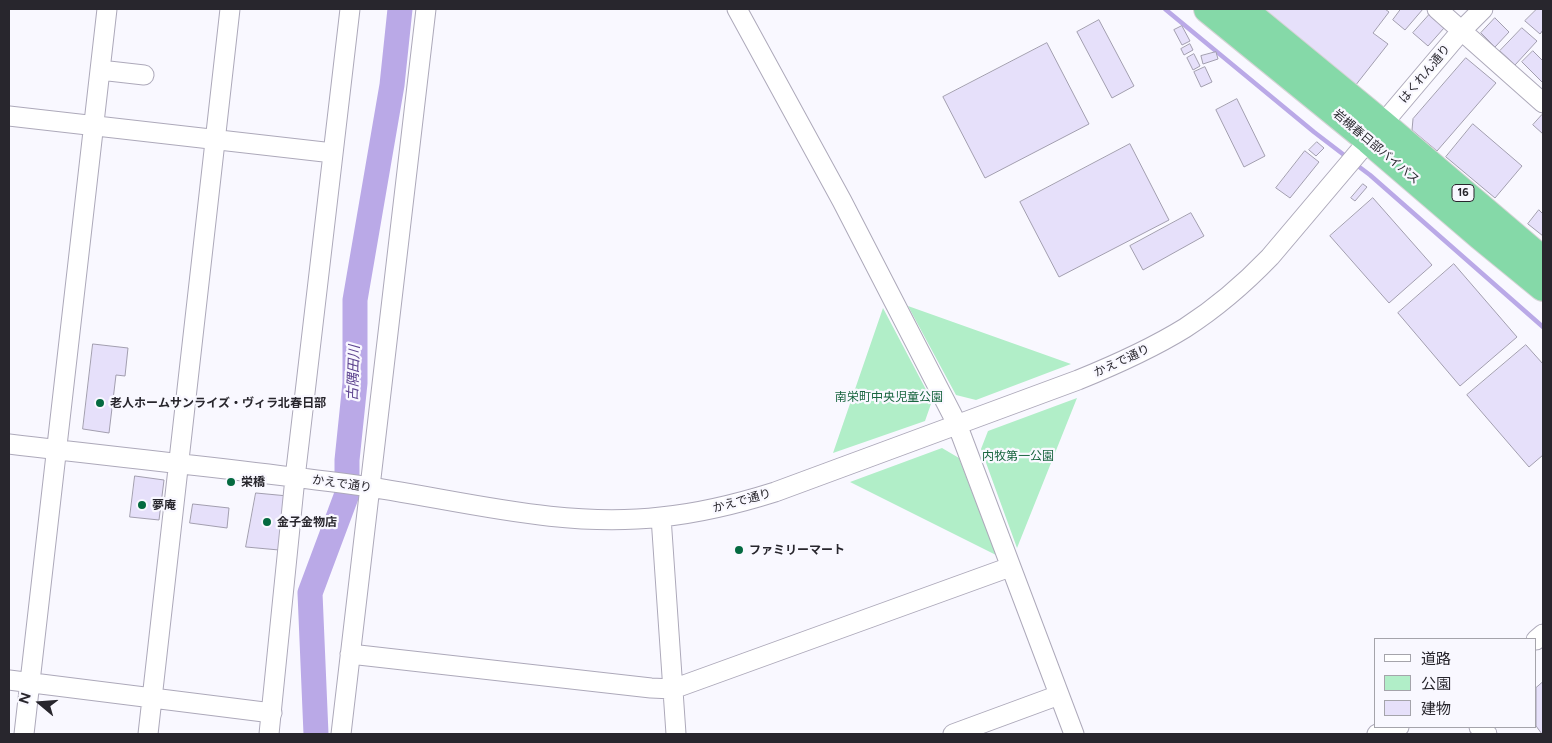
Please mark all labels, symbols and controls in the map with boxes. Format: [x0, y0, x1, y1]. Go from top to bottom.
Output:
street label: はくれん通り [1396, 42, 1454, 106]
street label: 岩槻春日部バイパス [1330, 107, 1422, 187]
road number: 16 [1452, 184, 1474, 202]
street label: かえで通り [1092, 342, 1152, 380]
water label: 古隅田川 [345, 345, 363, 401]
park label: 南栄町中央児童公園 [835, 390, 943, 404]
place label: 老人ホームサンライズ・ヴィラ北春日部 [110, 396, 326, 410]
marker: 老人ホームサンライズ・ヴィラ北春日部 [94, 397, 106, 409]
park label: 内牧第一公園 [982, 449, 1054, 463]
street label: かえで通り [311, 473, 373, 495]
place label: 栄橋 [241, 475, 265, 489]
marker: 栄橋 [225, 476, 237, 488]
street label: かえで通り [711, 486, 773, 516]
place label: 夢庵 [152, 498, 176, 512]
marker: 夢庵 [136, 499, 148, 511]
place label: 金子金物店 [277, 515, 337, 529]
marker: 金子金物店 [261, 516, 273, 528]
place label: ファミリーマート [749, 543, 845, 557]
marker: ファミリーマート [733, 544, 745, 556]
legend [1374, 638, 1537, 728]
text: 道路 [1421, 650, 1451, 668]
text: 公園 [1421, 675, 1451, 693]
north arrow [15, 678, 65, 728]
text: N [15, 690, 35, 706]
text: 建物 [1421, 700, 1451, 718]

